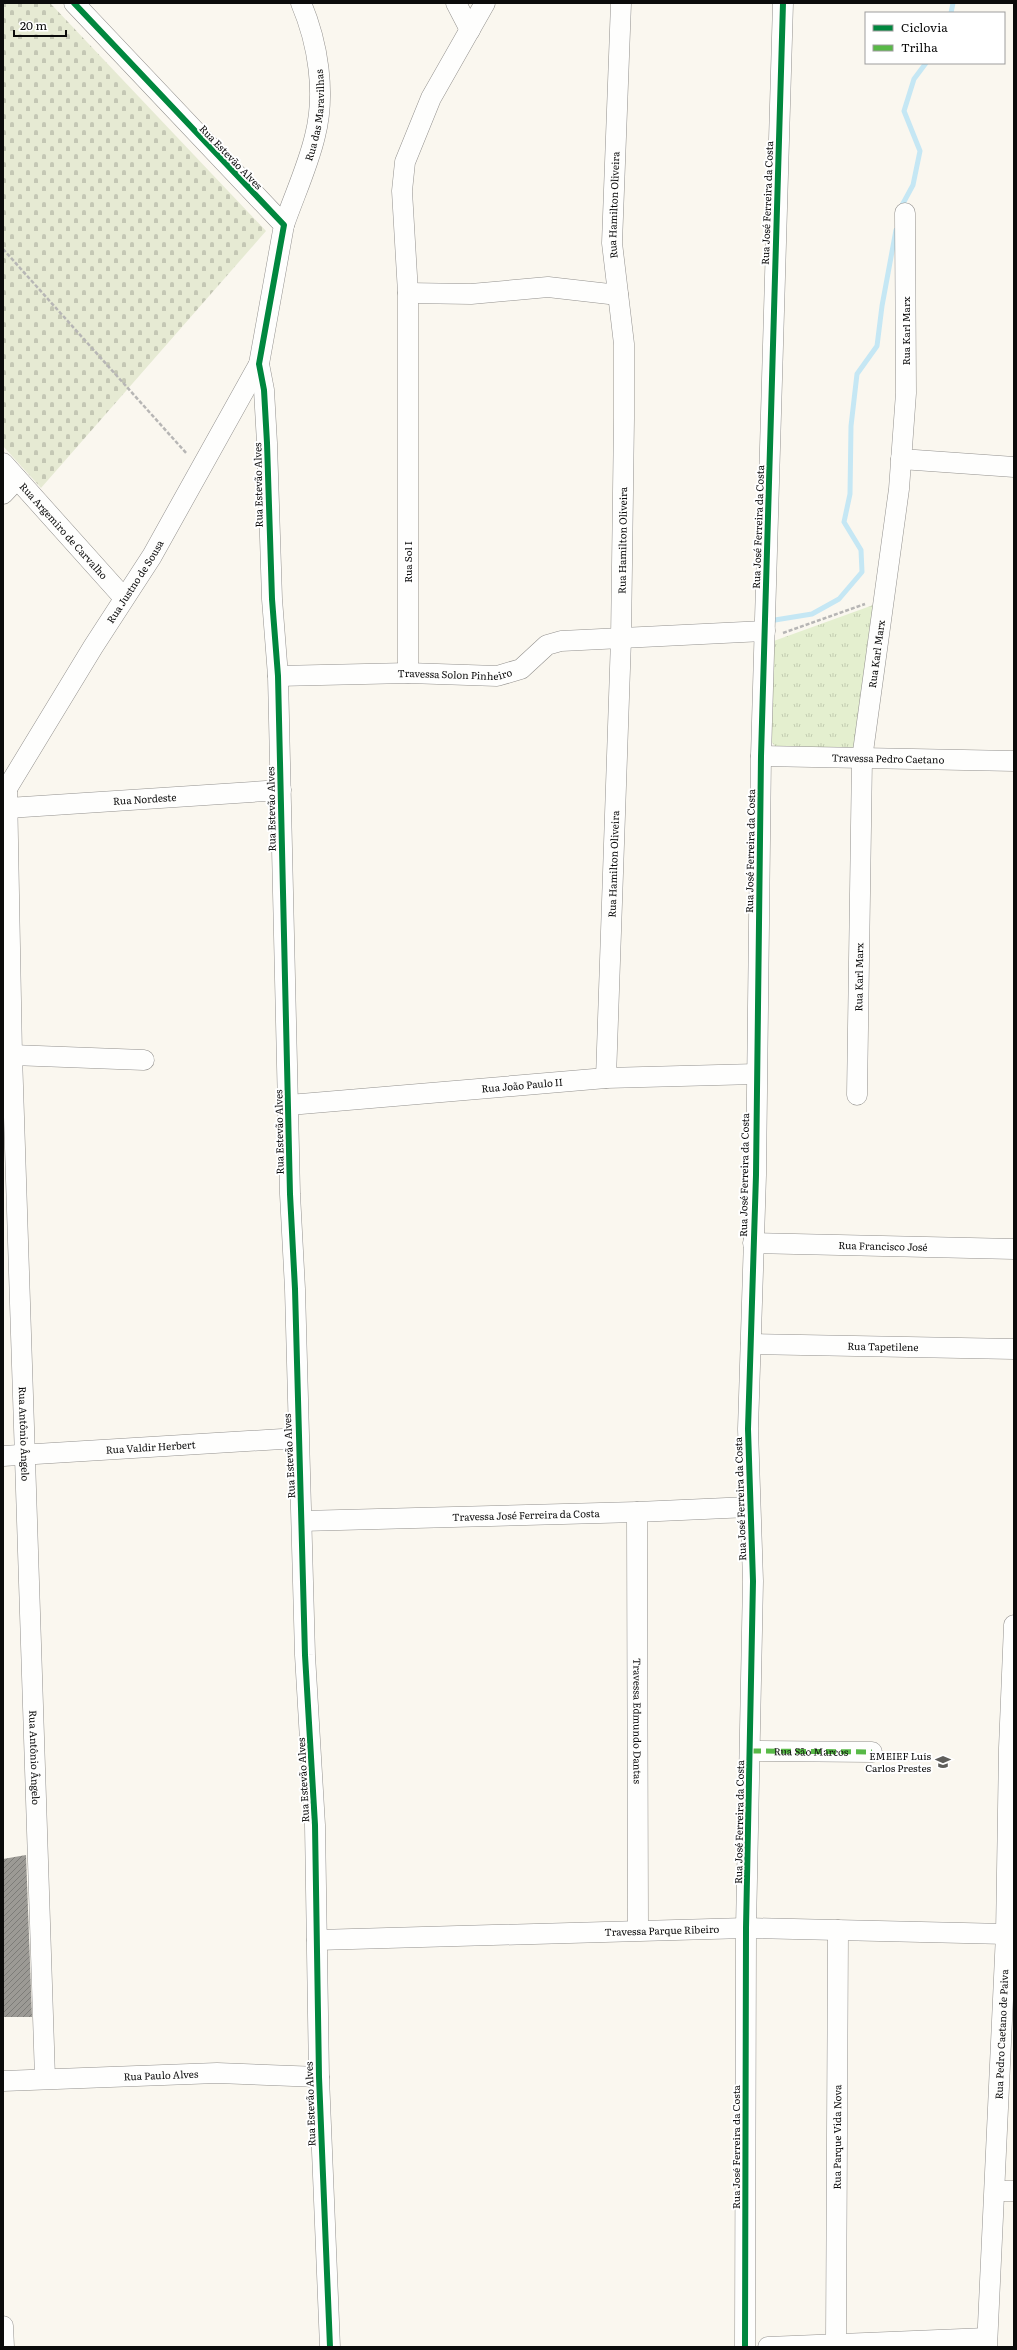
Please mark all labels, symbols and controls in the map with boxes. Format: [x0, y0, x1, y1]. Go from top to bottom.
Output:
scale bar [14, 12, 66, 38]
legend [865, 12, 1005, 64]
text: 20 m [20, 16, 47, 34]
text: Ciclovia [901, 18, 948, 36]
text: Trilha [901, 38, 938, 56]
street label: Rua das Maravilhas [300, 68, 327, 163]
street label: Rua Estevão Alves [196, 121, 267, 193]
street label: Rua José Ferreira da Costa [757, 140, 776, 265]
street label: Rua Hamilton Oliveira [604, 151, 622, 259]
street label: Rua Karl Marx [898, 296, 913, 365]
street label: Rua Estevão Alves [249, 442, 266, 528]
street label: Rua José Ferreira da Costa [748, 464, 767, 589]
street label: Rua Argemiro de Carvalho [17, 479, 112, 582]
street label: Rua Hamilton Oliveira [614, 486, 630, 594]
street label: Rua Justno de Sousa [102, 536, 167, 626]
street label: Rua Sol I [400, 541, 415, 583]
street label: Rua Karl Marx [864, 619, 888, 689]
street label: Travessa Solon Pinheiro [397, 664, 514, 683]
street label: Travessa Pedro Caetano [831, 749, 945, 767]
street label: Rua Estevão Alves [262, 766, 279, 852]
street label: Rua José Ferreira da Costa [741, 788, 758, 913]
street label: Rua Nordeste [112, 789, 177, 808]
street label: Rua Hamilton Oliveira [603, 810, 622, 918]
street label: Rua Karl Marx [850, 942, 866, 1011]
street label: Rua João Paulo II [481, 1074, 563, 1096]
street label: Rua Estevão Alves [270, 1089, 287, 1175]
street label: Rua José Ferreira da Costa [735, 1112, 752, 1237]
street label: Rua Francisco José [838, 1237, 928, 1254]
street label: Rua Tapetilene [847, 1338, 919, 1354]
street label: Rua Antônio Ângelo [16, 1386, 34, 1482]
street label: Rua Estevão Alves [279, 1413, 298, 1499]
street label: Rua Valdir Herbert [105, 1436, 196, 1457]
street label: Rua José Ferreira da Costa [730, 1436, 749, 1561]
street label: Travessa José Ferreira da Costa [452, 1505, 600, 1524]
street label: Travessa Edmundo Dantas [630, 1658, 646, 1784]
street label: Rua Antônio Ângelo [26, 1710, 44, 1805]
street label: Rua Estevão Alves [293, 1737, 312, 1823]
street label: Rua São Marcos [774, 1743, 849, 1759]
place label: EMEIEF Luís Carlos Prestes [865, 1748, 931, 1775]
school or university icon: EMEIEF Luís Carlos Prestes [934, 1753, 952, 1771]
street label: Rua José Ferreira da Costa [730, 1759, 747, 1884]
street label: Travessa Parque Ribeiro [604, 1921, 720, 1939]
street label: Rua Pedro Caetano de Paiva [990, 1968, 1011, 2100]
street label: Rua Estevão Alves [301, 2061, 318, 2147]
street label: Rua Paulo Alves [123, 2066, 199, 2083]
street label: Rua José Ferreira da Costa [728, 2084, 743, 2209]
street label: Rua Parque Vida Nova [829, 2084, 844, 2189]

